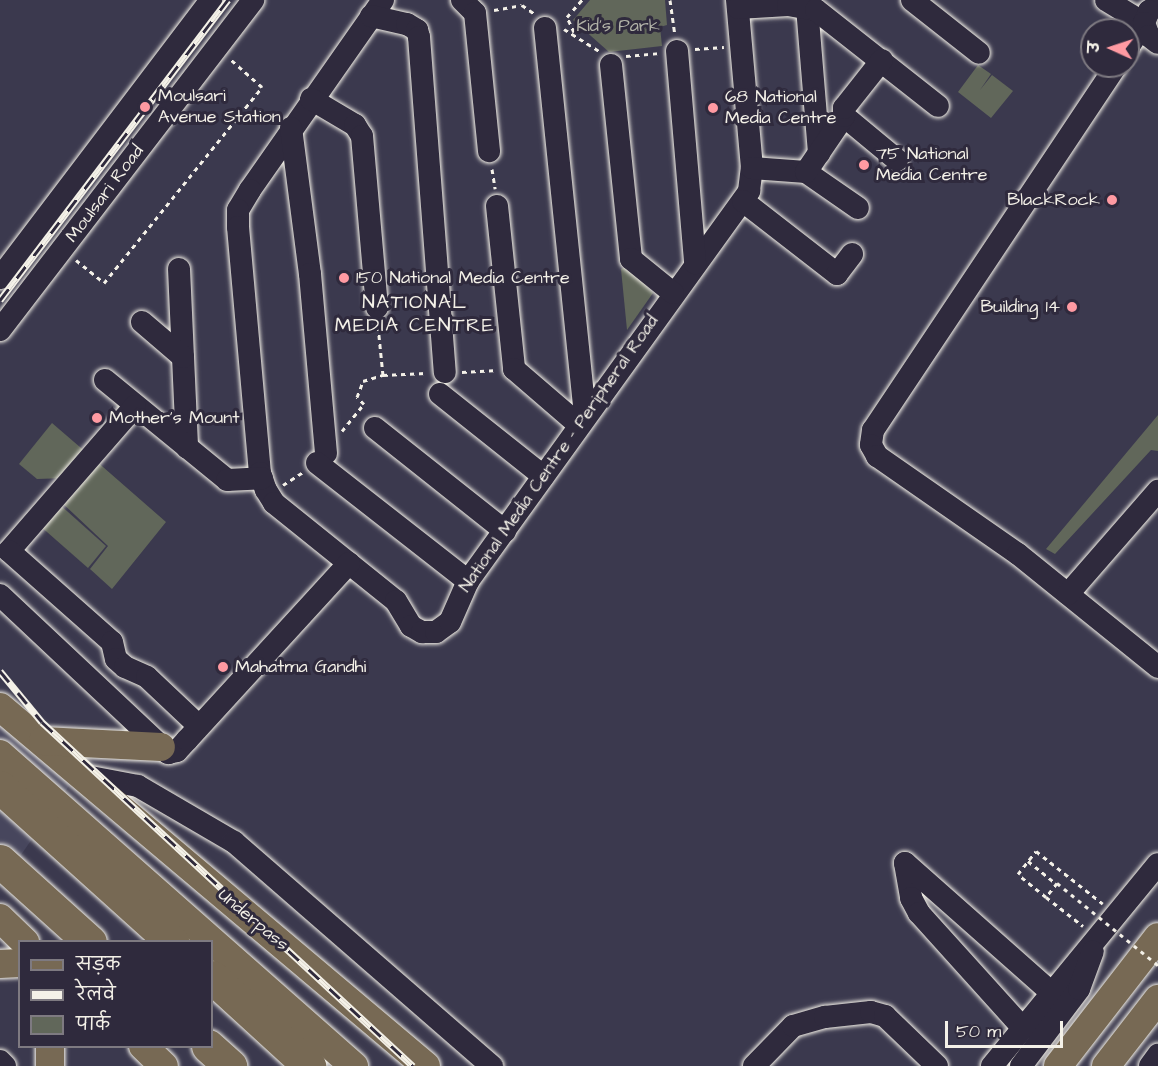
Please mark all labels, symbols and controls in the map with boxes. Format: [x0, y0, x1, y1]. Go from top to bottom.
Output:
park label: Kid's Park [576, 15, 660, 37]
north arrow [1080, 18, 1140, 78]
text: उ [1083, 41, 1105, 53]
place label: Moulsari Avenue Station [158, 86, 281, 128]
place label: 68 National Media Centre [725, 87, 836, 130]
marker: Moulsari Avenue Station [136, 98, 154, 116]
marker: 68 National Media Centre [706, 101, 720, 115]
street label: Moulsari Road [61, 141, 149, 247]
place label: 75 National Media Centre [876, 144, 987, 186]
marker: 75 National Media Centre [857, 158, 871, 172]
place label: BlackRock [1007, 189, 1100, 211]
marker: BlackRock [1105, 193, 1119, 207]
place label: 150 National Media Centre [356, 267, 570, 289]
marker: 150 National Media Centre [337, 271, 351, 285]
district label: NATIONAL MEDIA CENTRE [335, 291, 495, 338]
place label: Building 14 [981, 296, 1060, 318]
marker: Building 14 [1065, 300, 1079, 314]
street label: National Media Centre - Peripheral Road [455, 311, 663, 597]
place label: Mother's Mount [109, 407, 239, 429]
marker: Mother's Mount [90, 411, 104, 425]
place label: Mahatma Gandhi [235, 656, 366, 678]
marker: Mahatma Gandhi [216, 660, 230, 674]
street label: Underpass [213, 884, 293, 956]
legend [18, 940, 213, 1048]
text: सड़क [76, 952, 120, 977]
text: रेलवे [76, 982, 116, 1007]
scale bar [948, 1009, 1066, 1047]
text: पार्क [76, 1012, 110, 1037]
text: 50 m [956, 1019, 1001, 1044]

